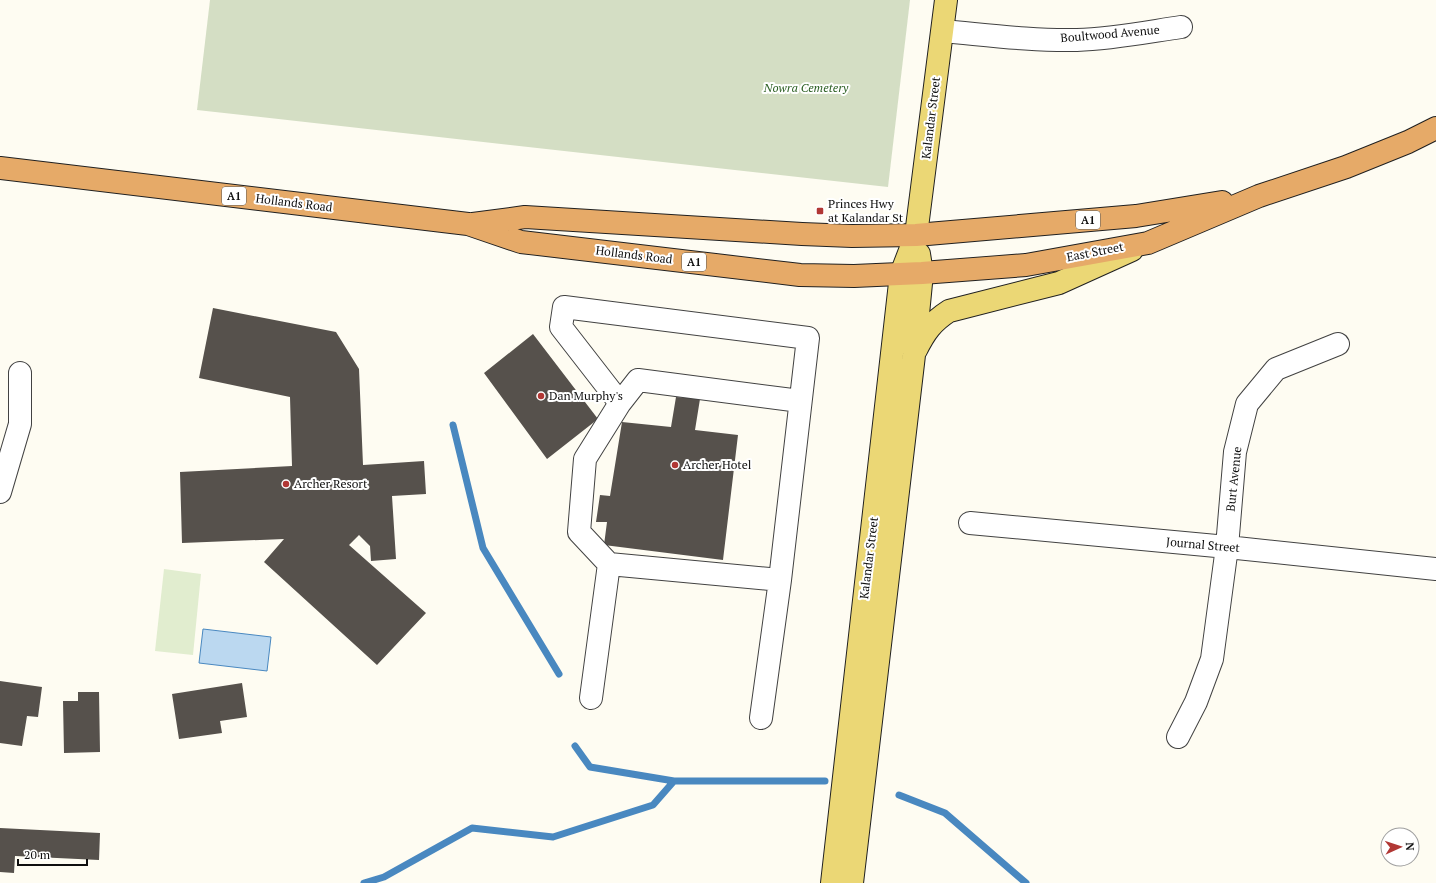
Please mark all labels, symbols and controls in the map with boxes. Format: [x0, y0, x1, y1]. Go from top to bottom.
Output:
street label: Boultwood Avenue [1060, 22, 1160, 45]
street label: Kalandar Street [918, 75, 943, 160]
park label: Nowra Cemetery [763, 80, 849, 95]
road number: A1 [222, 187, 246, 205]
street label: Hollands Road [255, 190, 334, 215]
place label: Princes Hwy at Kalandar St [828, 196, 904, 225]
marker: Princes Hwy at Kalandar St [815, 206, 825, 216]
road number: A1 [1076, 211, 1100, 229]
street label: East Street [1065, 239, 1125, 264]
street label: Hollands Road [595, 242, 674, 267]
road number: A1 [682, 253, 706, 271]
place label: Dan Murphy's [549, 388, 623, 403]
marker: Dan Murphy's [536, 391, 546, 401]
street label: Burt Avenue [1223, 446, 1244, 512]
place label: Archer Hotel [683, 457, 752, 472]
marker: Archer Hotel [670, 460, 680, 470]
place label: Archer Resort [294, 476, 368, 491]
marker: Archer Resort [281, 479, 291, 489]
street label: Kalandar Street [856, 515, 881, 600]
street label: Journal Street [1166, 534, 1241, 555]
north arrow [1380, 827, 1420, 867]
scale bar [18, 841, 87, 867]
text: N [1403, 842, 1417, 852]
text: 20 m [24, 847, 51, 862]

